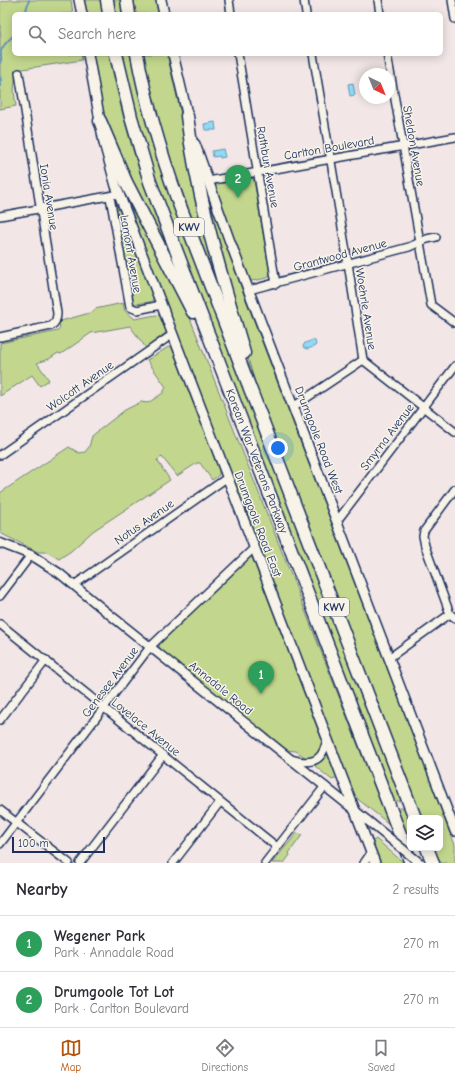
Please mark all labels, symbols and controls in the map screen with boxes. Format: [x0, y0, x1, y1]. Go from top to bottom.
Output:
search box [12, 12, 443, 56]
icon: search [26, 23, 48, 45]
text: Search here [58, 25, 136, 43]
north arrow [359, 68, 395, 104]
street label: Sheldon Avenue [400, 105, 428, 187]
street label: Rathbun Avenue [254, 125, 282, 209]
street label: Carlton Boulevard [283, 133, 375, 163]
street label: Ionia Avenue [37, 163, 61, 231]
pin: 2 [225, 165, 251, 198]
street label: Lamont Avenue [117, 214, 145, 294]
road number: KWV [174, 218, 204, 236]
street label: Grantwood Avenue [292, 236, 388, 274]
street label: Woehrle Avenue [353, 267, 379, 351]
street label: Wolcott Avenue [44, 358, 116, 414]
street label: Drumgoole Road West [292, 384, 346, 496]
street label: Korean War Veterans Parkway [223, 387, 291, 536]
street label: Smyrna Avenue [357, 401, 417, 473]
your location [268, 438, 288, 458]
street label: Drumgoole Road East [231, 469, 285, 579]
street label: Notus Avenue [112, 496, 176, 548]
road number: KWV [319, 598, 349, 616]
street label: Genesee Avenue [79, 644, 141, 720]
street label: Annadale Road [186, 658, 256, 718]
pin: 1 [248, 661, 274, 694]
street label: Lovelace Avenue [109, 695, 183, 759]
map controls [407, 815, 443, 851]
button: layers [407, 815, 443, 851]
scale bar [12, 835, 105, 854]
text: 100 m [18, 837, 49, 850]
text: Nearby [16, 880, 67, 899]
text: 2 results [392, 882, 439, 897]
text: Wegener Park [54, 927, 145, 945]
text: 1 [26, 936, 32, 951]
text: 270 m [403, 936, 439, 951]
text: Park · Annadale Road [54, 945, 174, 960]
text: Drumgoole Tot Lot [54, 983, 174, 1001]
text: 2 [26, 992, 32, 1007]
text: 270 m [403, 992, 439, 1007]
text: Park · Carlton Boulevard [54, 1001, 189, 1016]
tab: Map [60, 1037, 82, 1074]
tab: Directions [202, 1037, 248, 1074]
tab: Saved [368, 1037, 395, 1074]

